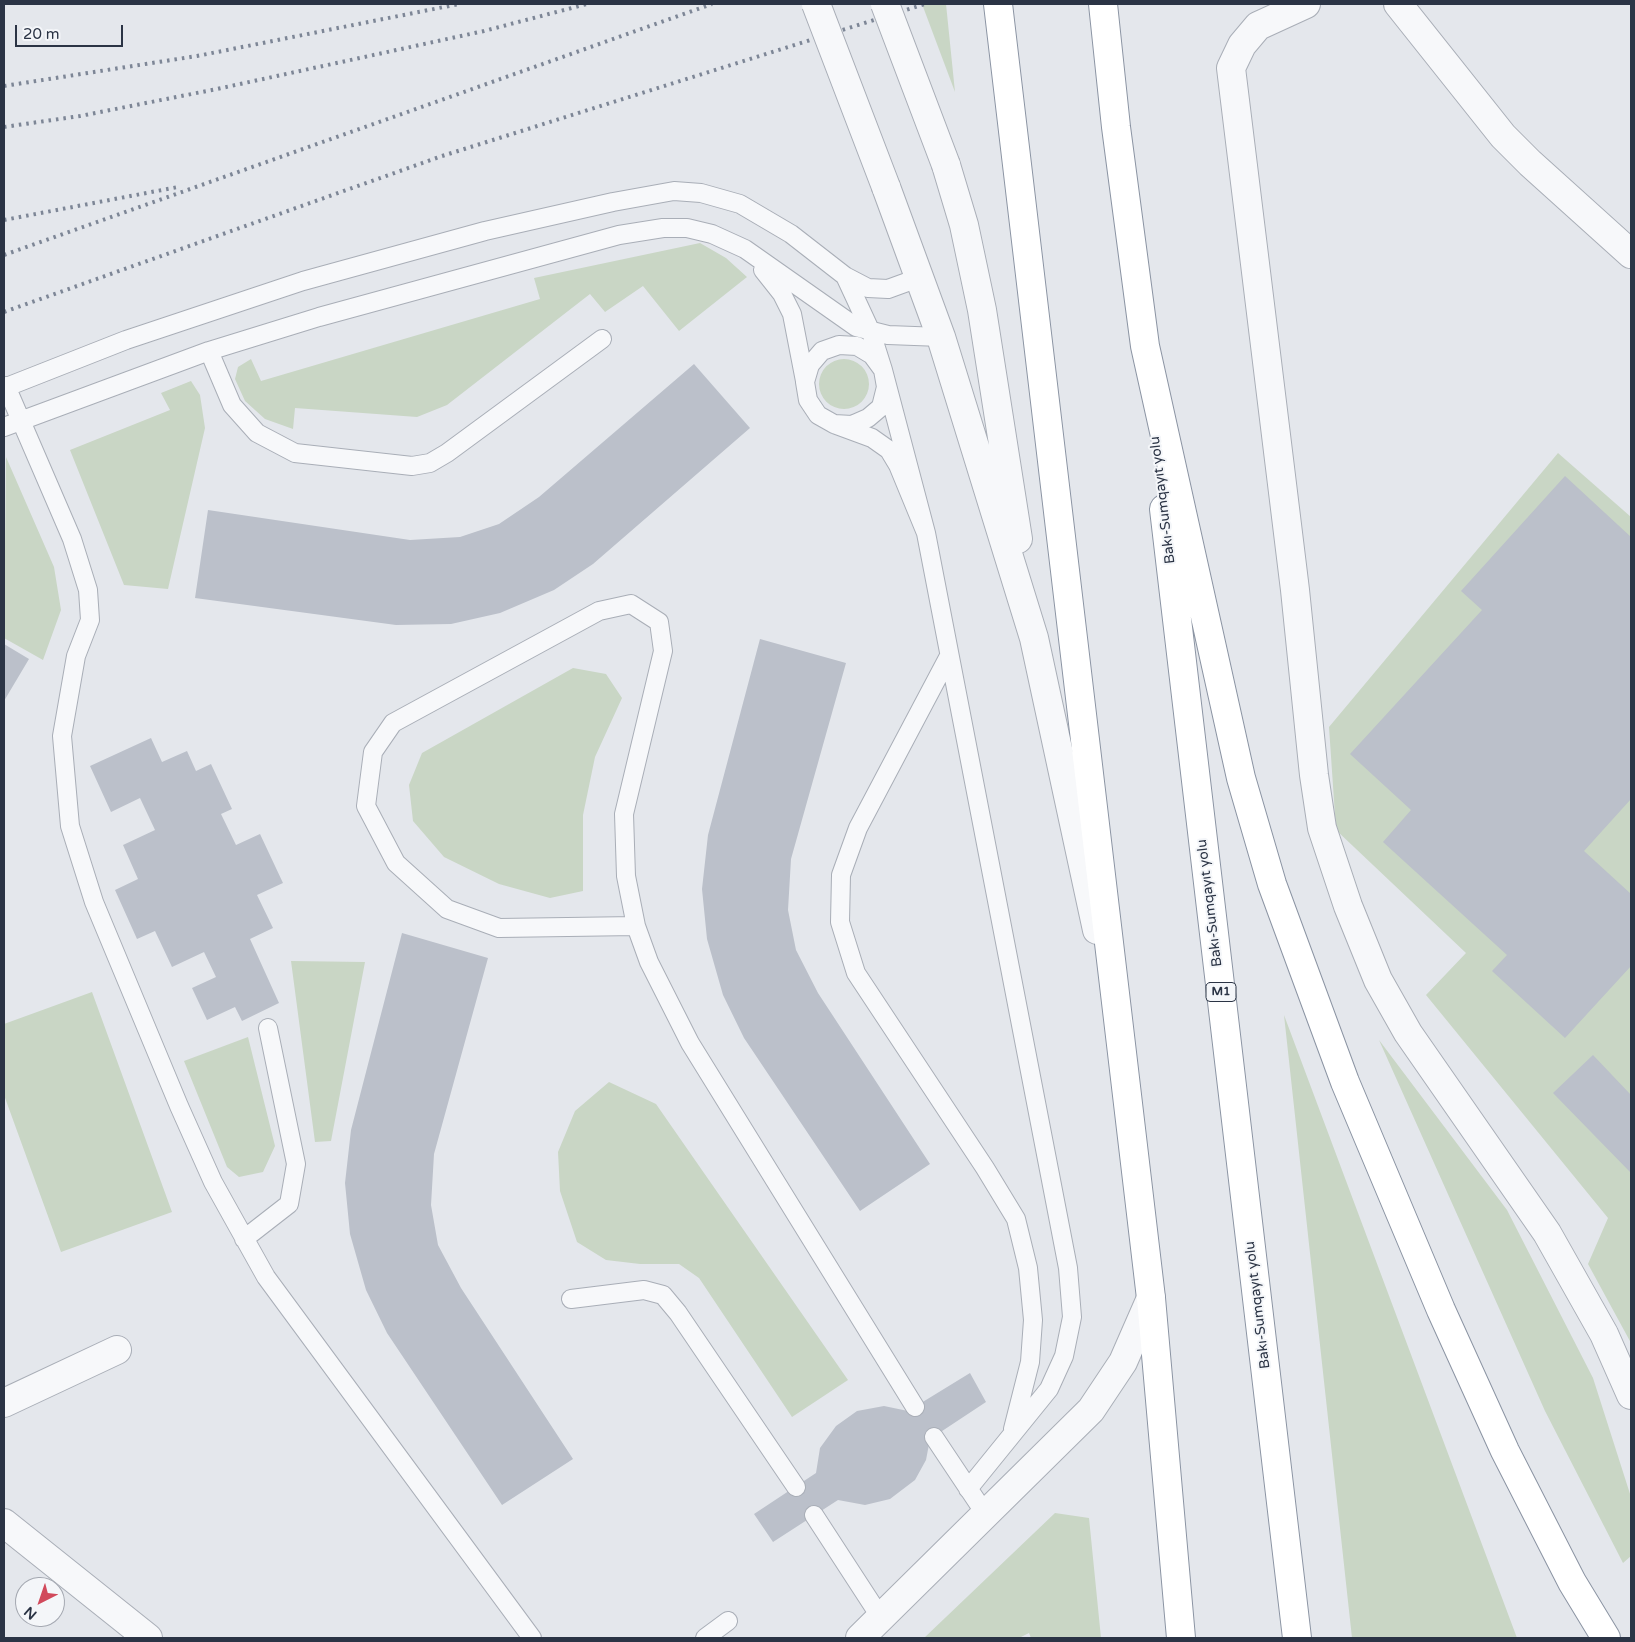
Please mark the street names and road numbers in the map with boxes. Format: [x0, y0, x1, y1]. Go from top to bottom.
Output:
street label: Bakı-Sumqayıt yolu [1147, 435, 1179, 565]
street label: Bakı-Sumqayıt yolu [1194, 838, 1226, 968]
road number: M1 [1206, 982, 1236, 1002]
street label: Bakı-Sumqayıt yolu [1242, 1240, 1274, 1370]

